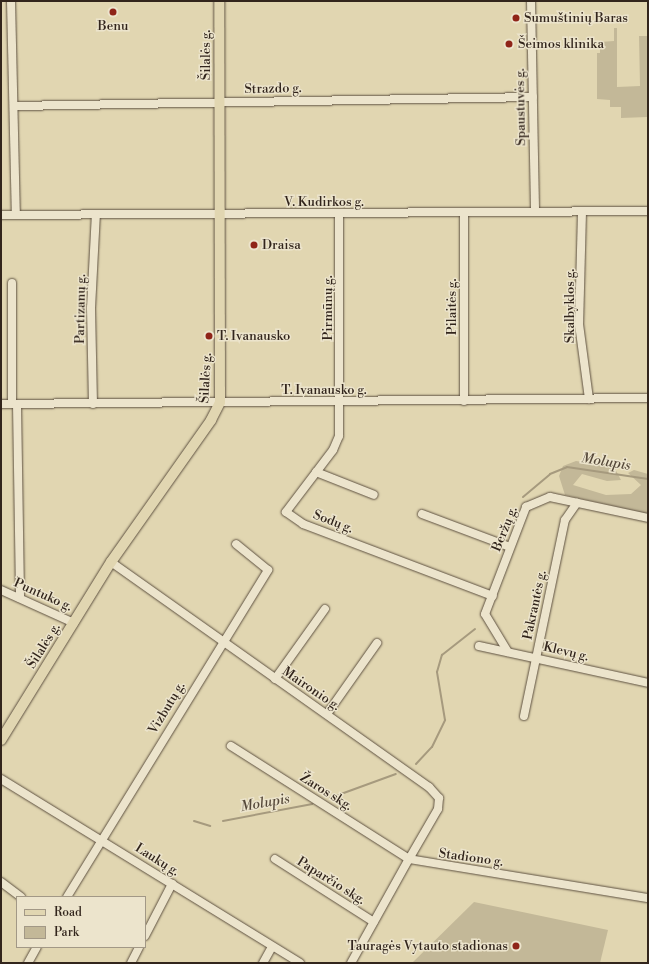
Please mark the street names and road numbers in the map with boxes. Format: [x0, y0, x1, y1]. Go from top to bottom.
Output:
street label: Šilalės g. [198, 30, 214, 80]
street label: Spaustuvės g. [513, 68, 529, 146]
street label: Strazdo g. [244, 81, 302, 97]
street label: V. Kudirkos g. [284, 194, 364, 210]
street label: Skalbyklos g. [562, 269, 578, 343]
street label: Partizanų g. [73, 274, 89, 344]
street label: Pirmūnų g. [320, 275, 336, 341]
street label: Pilaitės g. [444, 279, 460, 335]
street label: Šilalės g. [197, 352, 215, 404]
street label: T. Ivanausko g. [281, 382, 367, 398]
street label: Beržų g. [489, 504, 521, 554]
street label: Sodų g. [311, 507, 355, 537]
street label: Pakrantės g. [520, 569, 550, 641]
street label: Puntuko g. [11, 575, 75, 615]
street label: Šilalės g. [24, 620, 64, 672]
street label: Klevų g. [542, 639, 590, 665]
street label: Maironio g. [279, 664, 343, 714]
street label: Vizbutų g. [145, 679, 189, 737]
street label: Žaros skg. [297, 770, 355, 814]
street label: Laukų g. [132, 840, 182, 880]
street label: Stadiono g. [438, 846, 504, 870]
street label: Paparčio skg. [294, 854, 368, 908]

